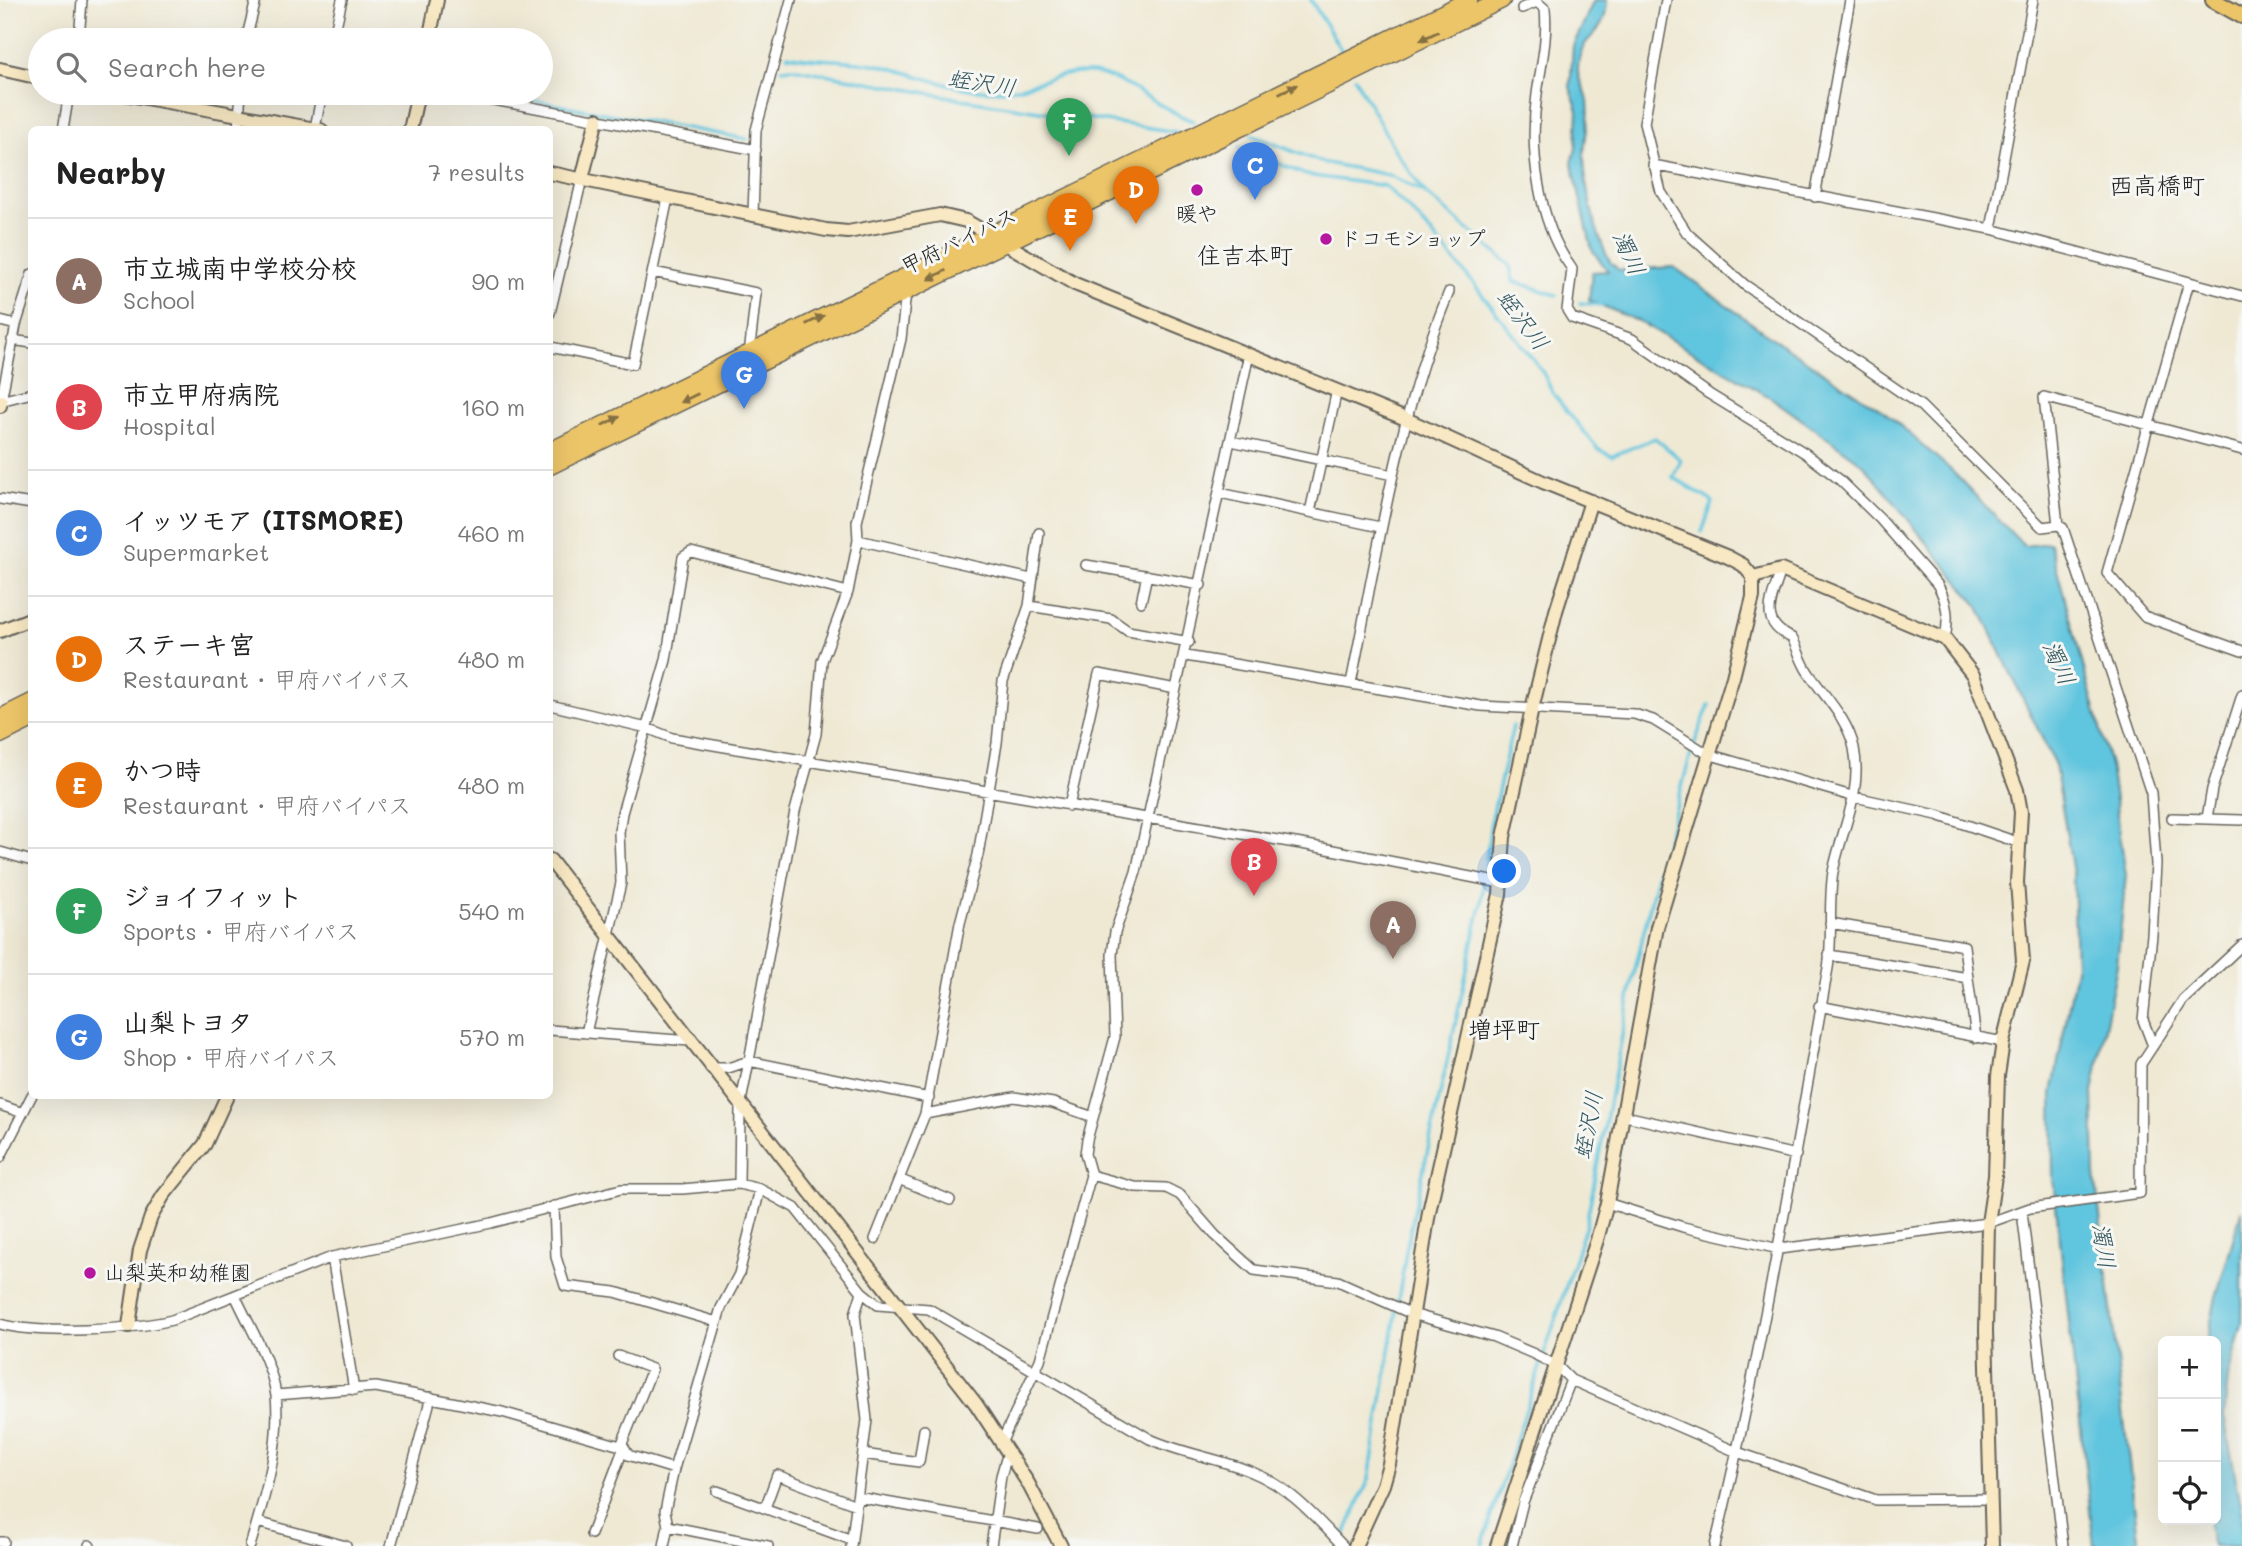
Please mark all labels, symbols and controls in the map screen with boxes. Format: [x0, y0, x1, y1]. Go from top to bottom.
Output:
search box [28, 28, 553, 105]
one-way arrow [1419, 30, 1439, 41]
icon: search [52, 48, 90, 86]
text: Search here [108, 50, 266, 84]
water label: 蛭沢川 [946, 62, 1019, 102]
one-way arrow [1278, 83, 1298, 94]
pin: F [1046, 98, 1092, 156]
pin: C [1232, 142, 1278, 200]
text: Nearby [56, 152, 166, 192]
text: 7 results [428, 157, 525, 187]
pin: D [1113, 166, 1159, 224]
district label: 西高橋町 [2109, 169, 2205, 200]
marker: 暖や [1189, 182, 1205, 198]
pin: E [1047, 193, 1093, 251]
place label: 暖や [1176, 199, 1218, 226]
street label: 甲府バイパス [896, 200, 1021, 279]
place label: ドコモショップ [1340, 224, 1486, 251]
water label: 濁川 [1607, 225, 1653, 280]
marker: ドコモショップ [1318, 231, 1334, 247]
district label: 住吉本町 [1197, 239, 1293, 270]
text: 市立城南中学校分校 [123, 251, 357, 285]
text: A [71, 266, 87, 296]
text: 90 m [472, 266, 525, 296]
one-way arrow [927, 269, 947, 281]
water label: 蛭沢川 [1491, 283, 1557, 356]
text: School [123, 285, 196, 315]
one-way arrow [805, 315, 825, 326]
pin: G [721, 351, 767, 409]
text: 市立甲府病院 [123, 377, 279, 411]
text: B [71, 392, 87, 422]
text: 160 m [461, 392, 525, 422]
one-way arrow [679, 392, 699, 403]
text: Hospital [123, 411, 216, 441]
one-way arrow [601, 415, 621, 426]
text: イッツモア (ITSMORE) [123, 503, 404, 537]
text: C [70, 518, 88, 548]
text: 460 m [458, 518, 525, 548]
text: Supermarket [123, 537, 269, 567]
text: ステーキ宮 [123, 627, 255, 661]
water label: 濁川 [2037, 635, 2083, 690]
text: D [71, 644, 87, 674]
text: 480 m [458, 644, 525, 674]
text: Restaurant · 甲府バイパス [123, 664, 411, 694]
text: かつ時 [123, 753, 201, 787]
text: E [72, 770, 86, 800]
text: 480 m [458, 770, 525, 800]
text: Restaurant · 甲府バイパス [123, 790, 411, 820]
pin: B [1231, 838, 1277, 896]
your location [1487, 854, 1521, 888]
text: ジョイフィット [123, 879, 303, 913]
text: F [72, 896, 86, 926]
text: 540 m [458, 896, 525, 926]
pin: A [1370, 901, 1416, 959]
text: Sports · 甲府バイパス [123, 916, 359, 946]
text: 山梨トヨタ [123, 1005, 253, 1039]
district label: 増坪町 [1468, 1013, 1540, 1044]
text: G [70, 1022, 88, 1052]
text: 570 m [459, 1022, 525, 1052]
text: Shop · 甲府バイパス [123, 1042, 339, 1072]
water label: 蛭沢川 [1566, 1088, 1608, 1162]
water label: 濁川 [2087, 1221, 2123, 1271]
place label: 山梨英和幼稚園 [104, 1258, 251, 1285]
marker: 山梨英和幼稚園 [82, 1265, 98, 1281]
map controls [2158, 1336, 2221, 1525]
button: + [2158, 1336, 2221, 1399]
button: − [2158, 1399, 2221, 1462]
button: locate [2158, 1462, 2221, 1525]

